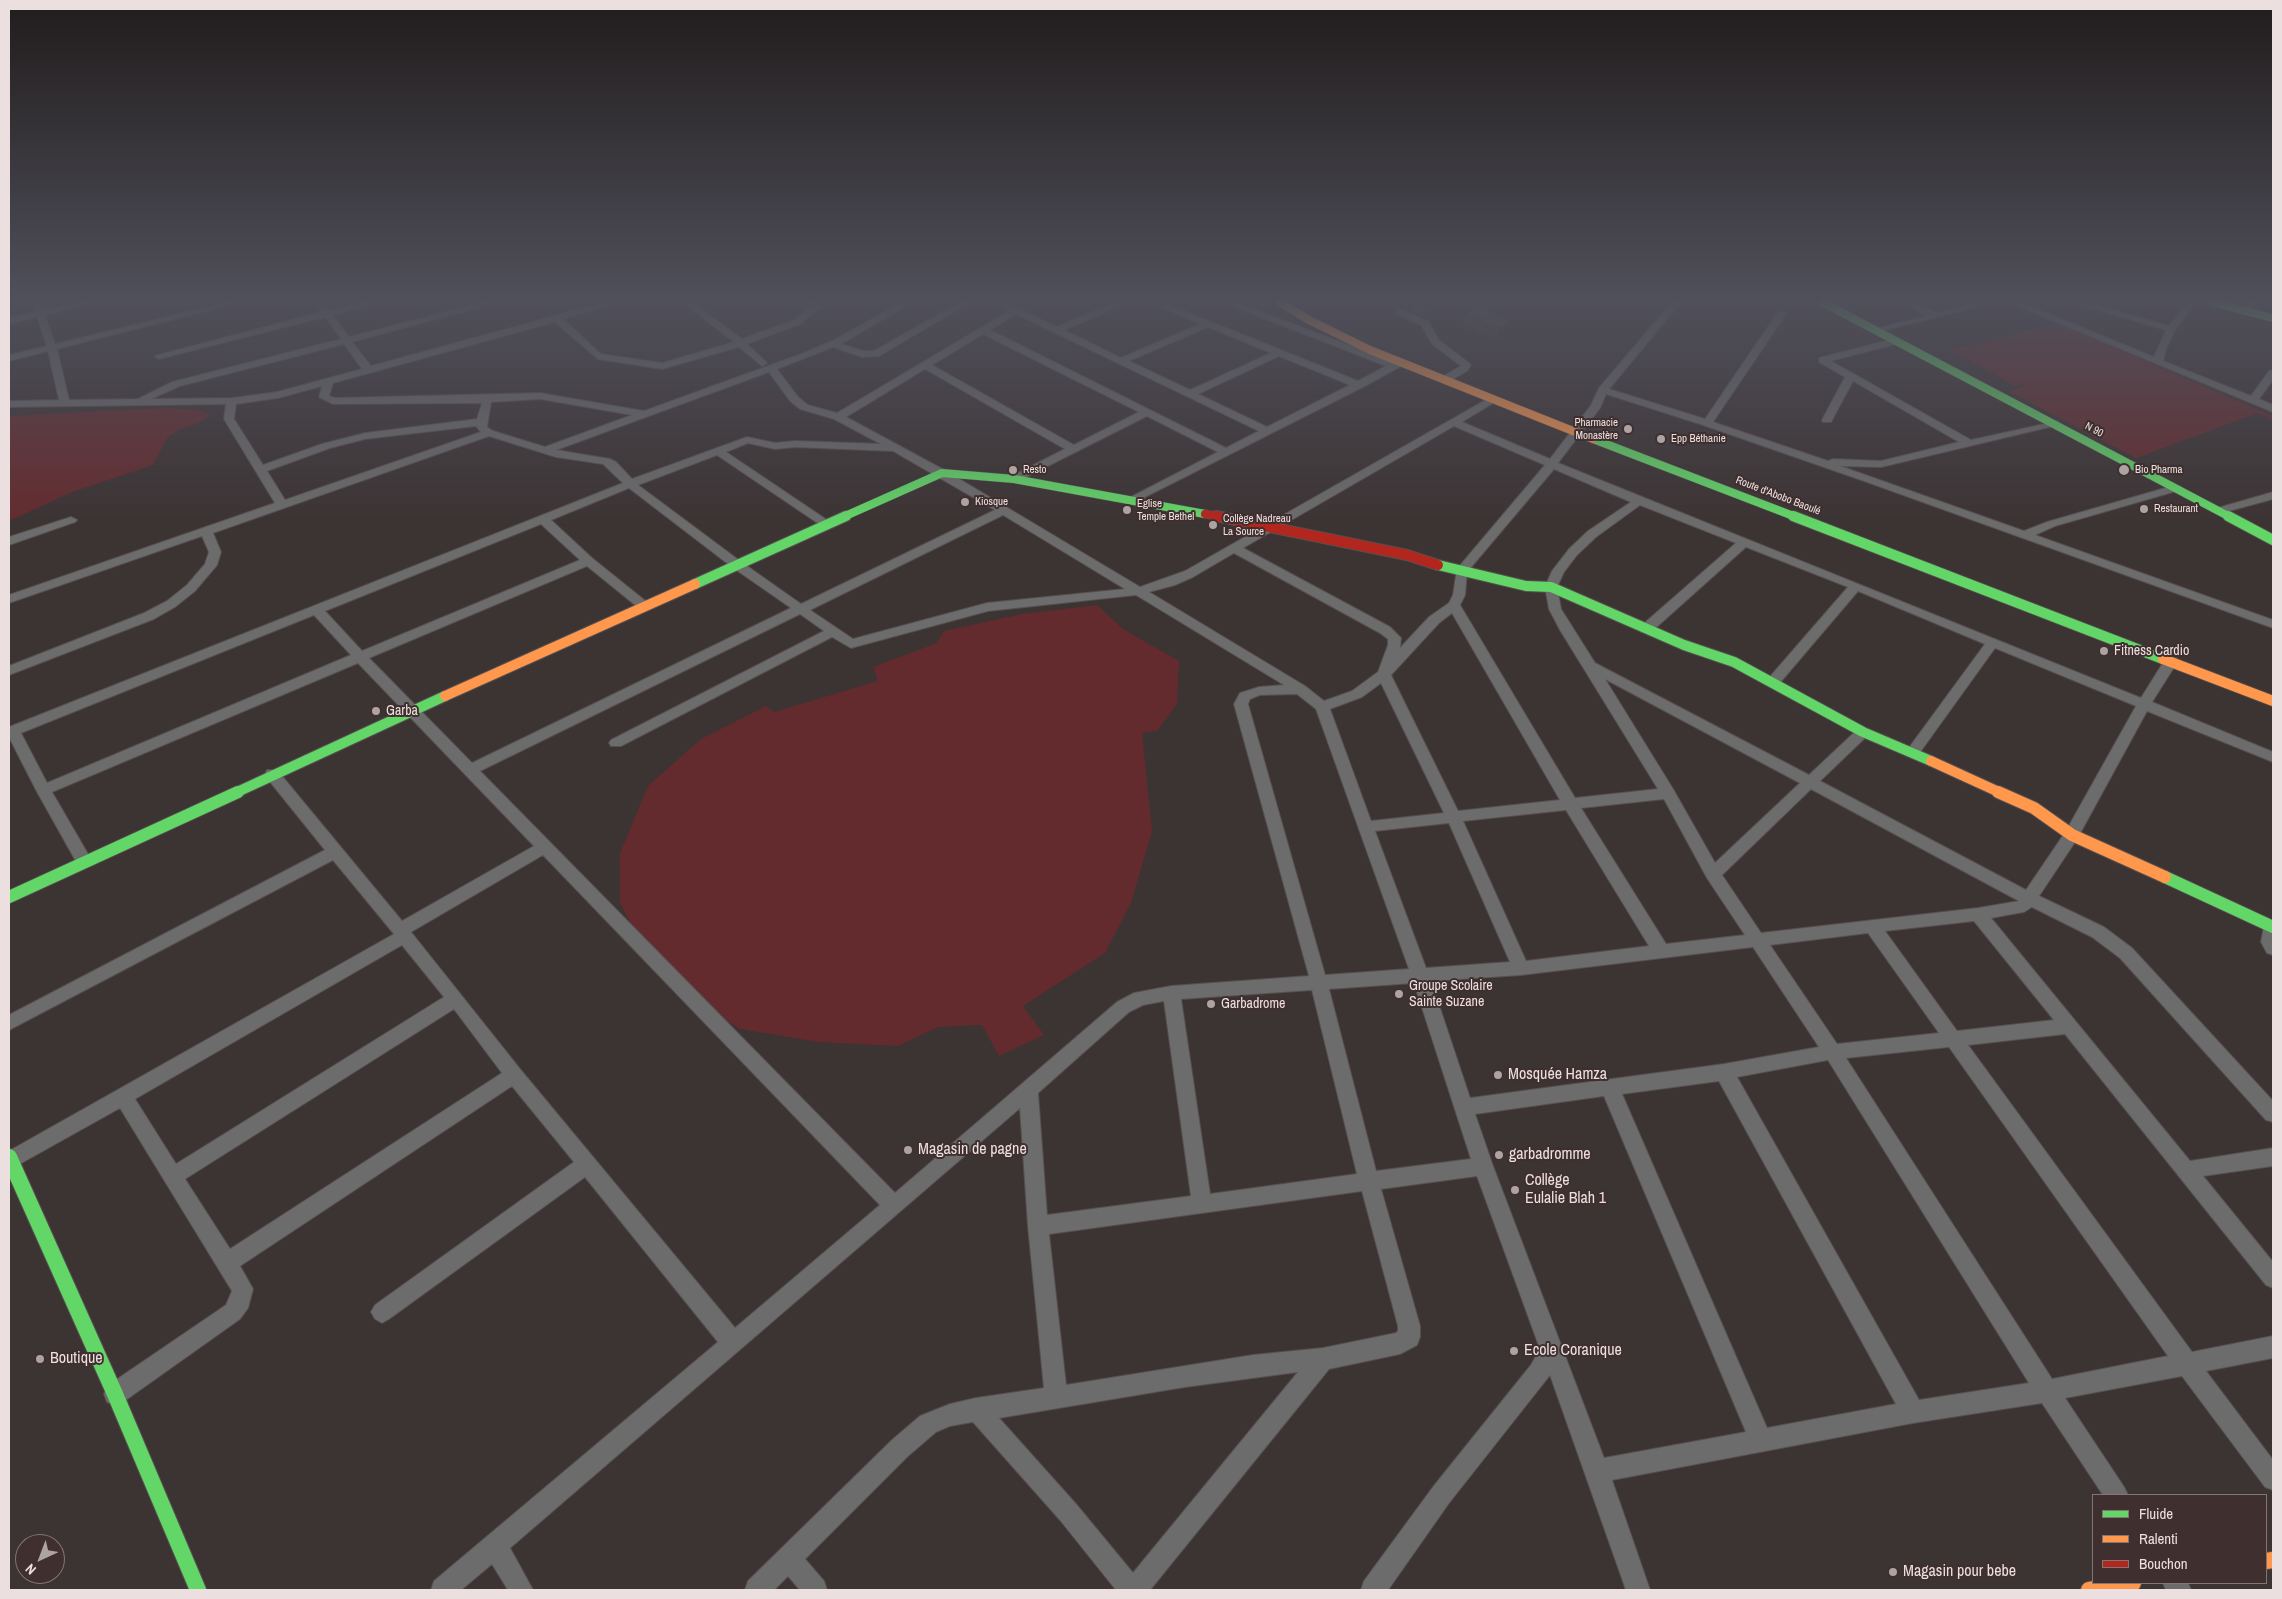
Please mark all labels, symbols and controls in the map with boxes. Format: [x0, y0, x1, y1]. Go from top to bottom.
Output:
place label: Pharmacie Monastère [1574, 416, 1618, 442]
street label: N 90 [2082, 420, 2106, 440]
marker: Pharmacie Monastère [1622, 423, 1634, 435]
place label: Epp Béthanie [1671, 432, 1726, 446]
marker: Epp Béthanie [1655, 433, 1667, 445]
place label: Resto [1023, 463, 1047, 477]
marker: Bio Pharma [2117, 463, 2131, 477]
place label: Bio Pharma [2135, 463, 2183, 477]
marker: Resto [1007, 464, 1019, 476]
street label: Route d'Abobo Baoulé [1734, 474, 1822, 518]
place label: Kiosque [975, 495, 1008, 509]
marker: Kiosque [959, 496, 971, 508]
place label: Eglise Temple Bethel [1137, 497, 1194, 523]
place label: Restaurant [2154, 502, 2198, 516]
marker: Restaurant [2138, 503, 2150, 515]
marker: Eglise Temple Bethel [1121, 504, 1133, 516]
place label: Collège Nadreau La Source [1223, 512, 1291, 538]
marker: Collège Nadreau La Source [1207, 519, 1219, 531]
place label: Fitness Cardio [2114, 643, 2189, 659]
marker: Fitness Cardio [2098, 645, 2110, 657]
place label: Garba [386, 703, 418, 719]
marker: Garba [370, 705, 382, 717]
place label: Groupe Scolaire Sainte Suzane [1409, 978, 1493, 1010]
marker: Groupe Scolaire Sainte Suzane [1393, 988, 1405, 1000]
place label: Garbadrome [1221, 996, 1285, 1012]
marker: Garbadrome [1205, 998, 1217, 1010]
place label: Mosquée Hamza [1508, 1065, 1607, 1085]
marker: Mosquée Hamza [1492, 1069, 1504, 1081]
place label: Magasin de pagne [918, 1140, 1027, 1160]
marker: Magasin de pagne [902, 1144, 914, 1156]
place label: garbadromme [1509, 1145, 1591, 1165]
marker: garbadromme [1493, 1149, 1505, 1161]
place label: Collège Eulalie Blah 1 [1525, 1171, 1606, 1209]
marker: Collège Eulalie Blah 1 [1509, 1184, 1521, 1196]
place label: Ecole Coranique [1524, 1341, 1622, 1361]
marker: Ecole Coranique [1508, 1345, 1520, 1357]
place label: Boutique [50, 1349, 103, 1369]
marker: Boutique [34, 1353, 46, 1365]
legend [2092, 1494, 2267, 1584]
text: Fluide [2139, 1503, 2173, 1524]
text: Ralenti [2139, 1528, 2178, 1549]
north arrow [15, 1534, 65, 1584]
text: Bouchon [2139, 1553, 2188, 1574]
text: N [21, 1560, 40, 1579]
place label: Magasin pour bebe [1903, 1562, 2016, 1582]
marker: Magasin pour bebe [1887, 1566, 1899, 1578]

